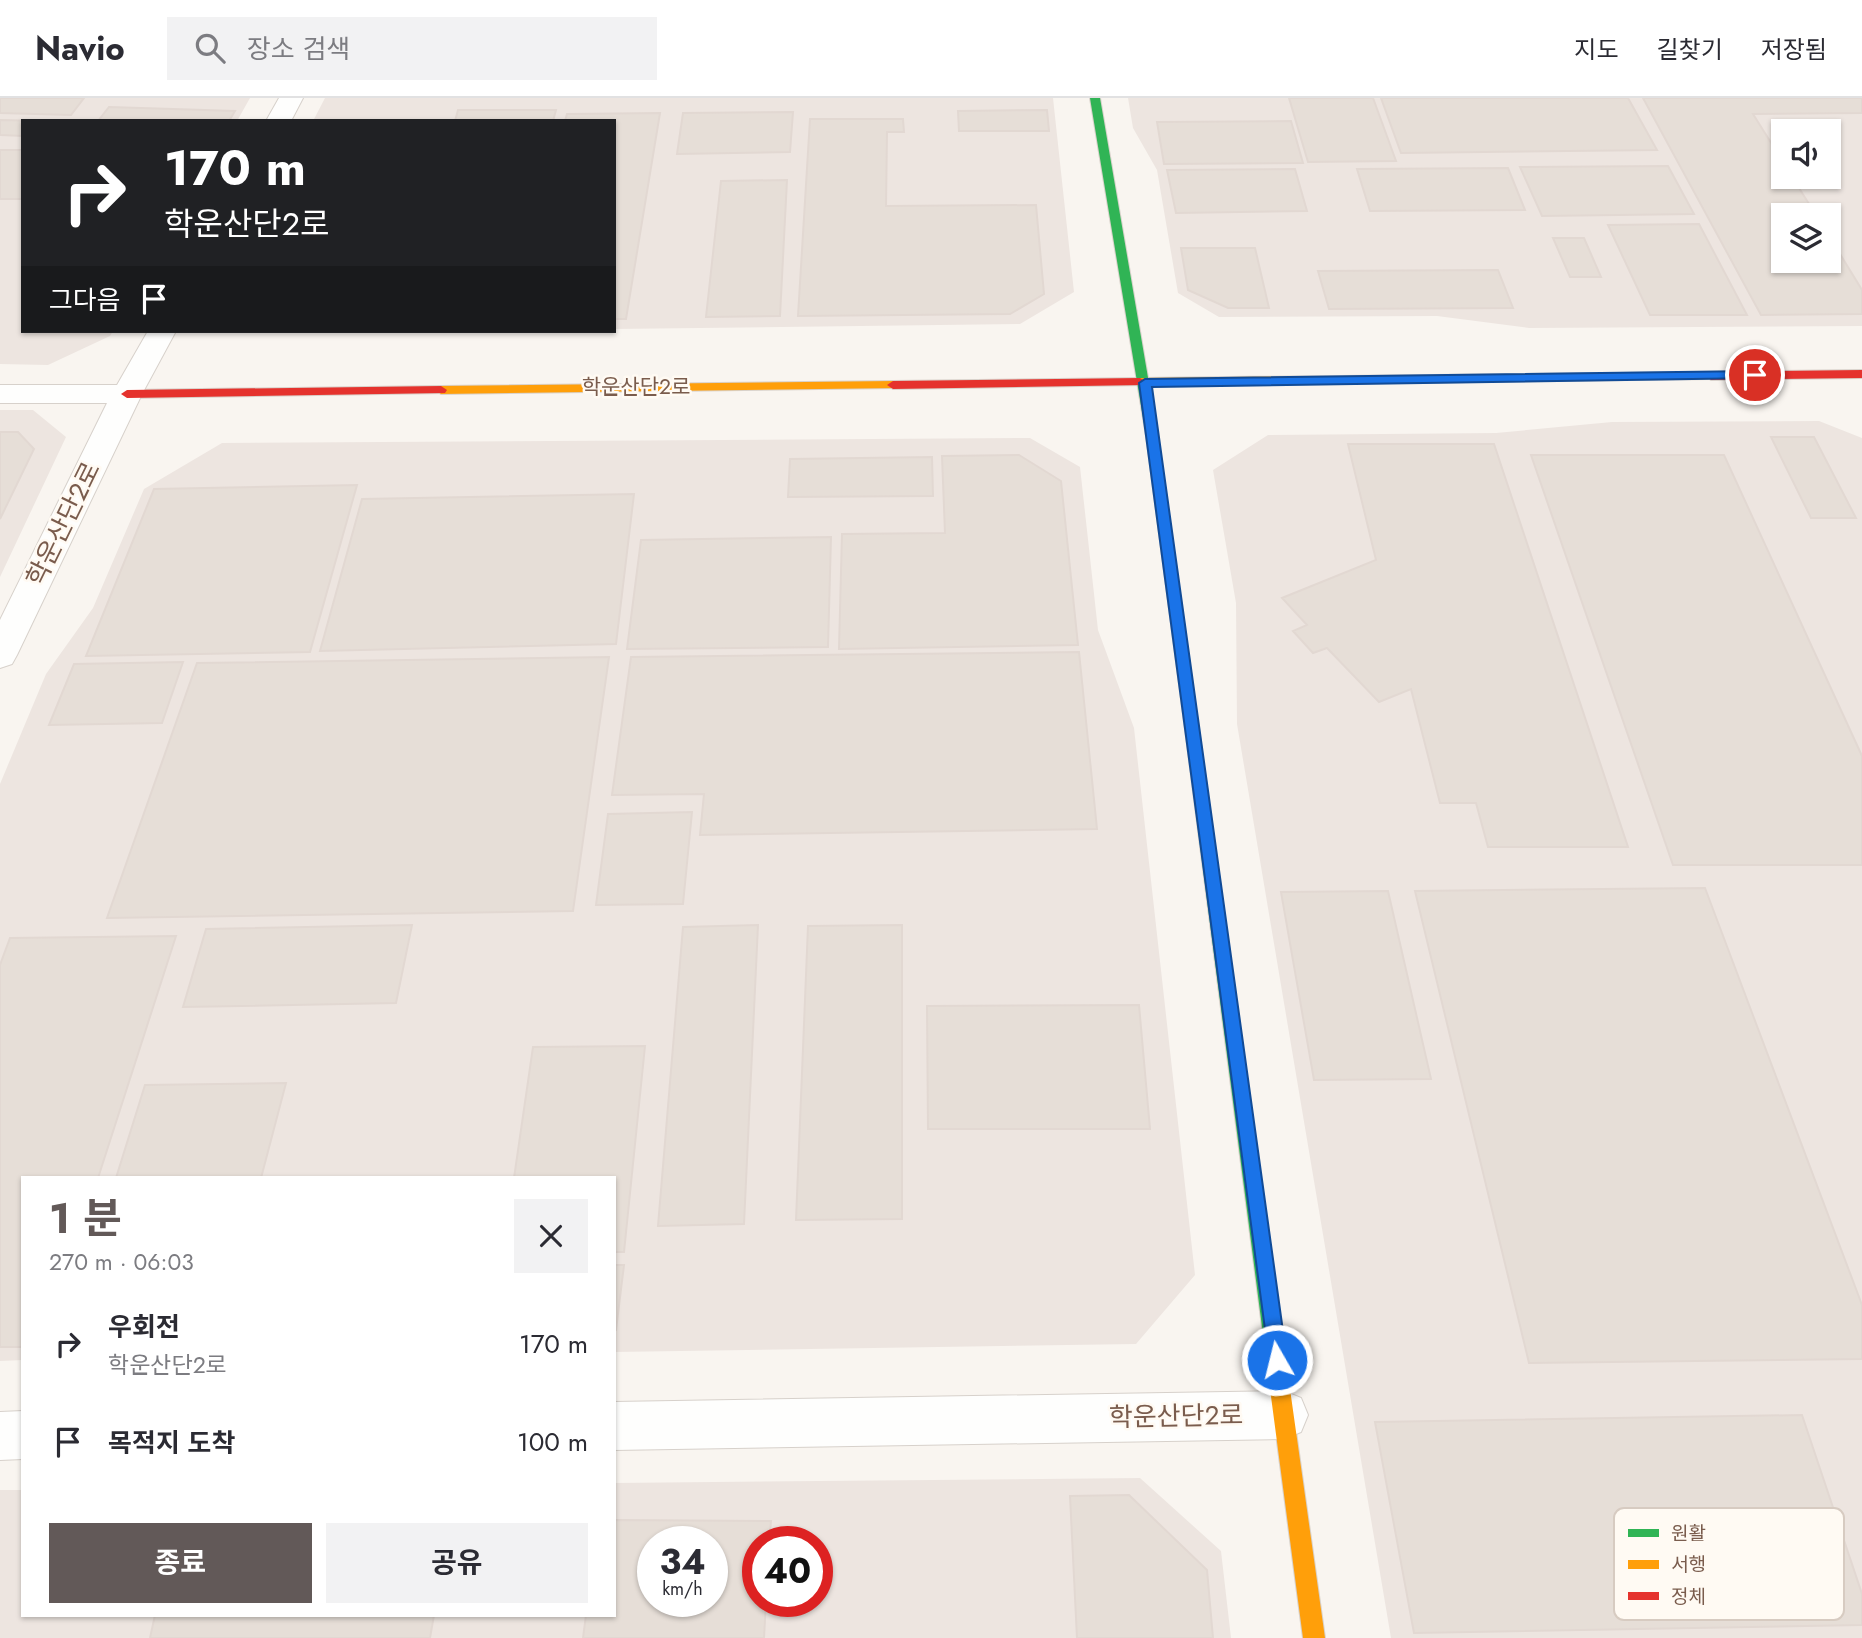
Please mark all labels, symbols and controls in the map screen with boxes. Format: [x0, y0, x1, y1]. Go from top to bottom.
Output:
search box [167, 17, 657, 80]
text: Navio [35, 25, 125, 72]
icon: search [191, 29, 229, 67]
text: 장소 검색 [247, 30, 350, 68]
text: 지도 [1574, 32, 1619, 67]
text: 길찾기 [1657, 32, 1723, 67]
text: 저장됨 [1761, 32, 1827, 67]
map controls [1771, 119, 1841, 273]
button: sound [1771, 119, 1841, 189]
text: 170 m [164, 133, 306, 203]
icon: right [49, 147, 140, 238]
text: 학운산단2로 [164, 201, 329, 247]
button: layers [1771, 203, 1841, 273]
icon: arrive [135, 280, 173, 318]
text: 그다음 [49, 281, 121, 319]
pin [1725, 345, 1785, 405]
icon: arrive [1736, 356, 1774, 394]
street label: 학운산단2로 [582, 372, 690, 402]
street label: 학운산단2로 [16, 455, 110, 593]
text: 1 분 [49, 1188, 122, 1249]
button: close [514, 1199, 588, 1273]
text: 270 m · 06:03 [49, 1245, 194, 1279]
text: 우회전 [108, 1308, 180, 1346]
position arrow [1240, 1323, 1314, 1397]
icon: right [49, 1325, 87, 1363]
text: 170 m [519, 1325, 588, 1363]
text: 학운산단2로 [108, 1348, 227, 1382]
street label: 학운산단2로 [1108, 1396, 1244, 1436]
icon: arrive [49, 1423, 87, 1461]
text: 100 m [517, 1423, 588, 1461]
text: 목적지 도착 [108, 1424, 235, 1462]
legend [1614, 1508, 1844, 1620]
text: 원활 [1671, 1520, 1706, 1547]
button: 종료 [49, 1523, 312, 1603]
button: 공유 [326, 1523, 588, 1603]
speed limit sign: 40 [742, 1526, 833, 1617]
text: 34 [659, 1537, 706, 1587]
text: 서행 [1671, 1551, 1706, 1578]
text: km/h [662, 1576, 703, 1602]
text: 정체 [1671, 1583, 1706, 1610]

